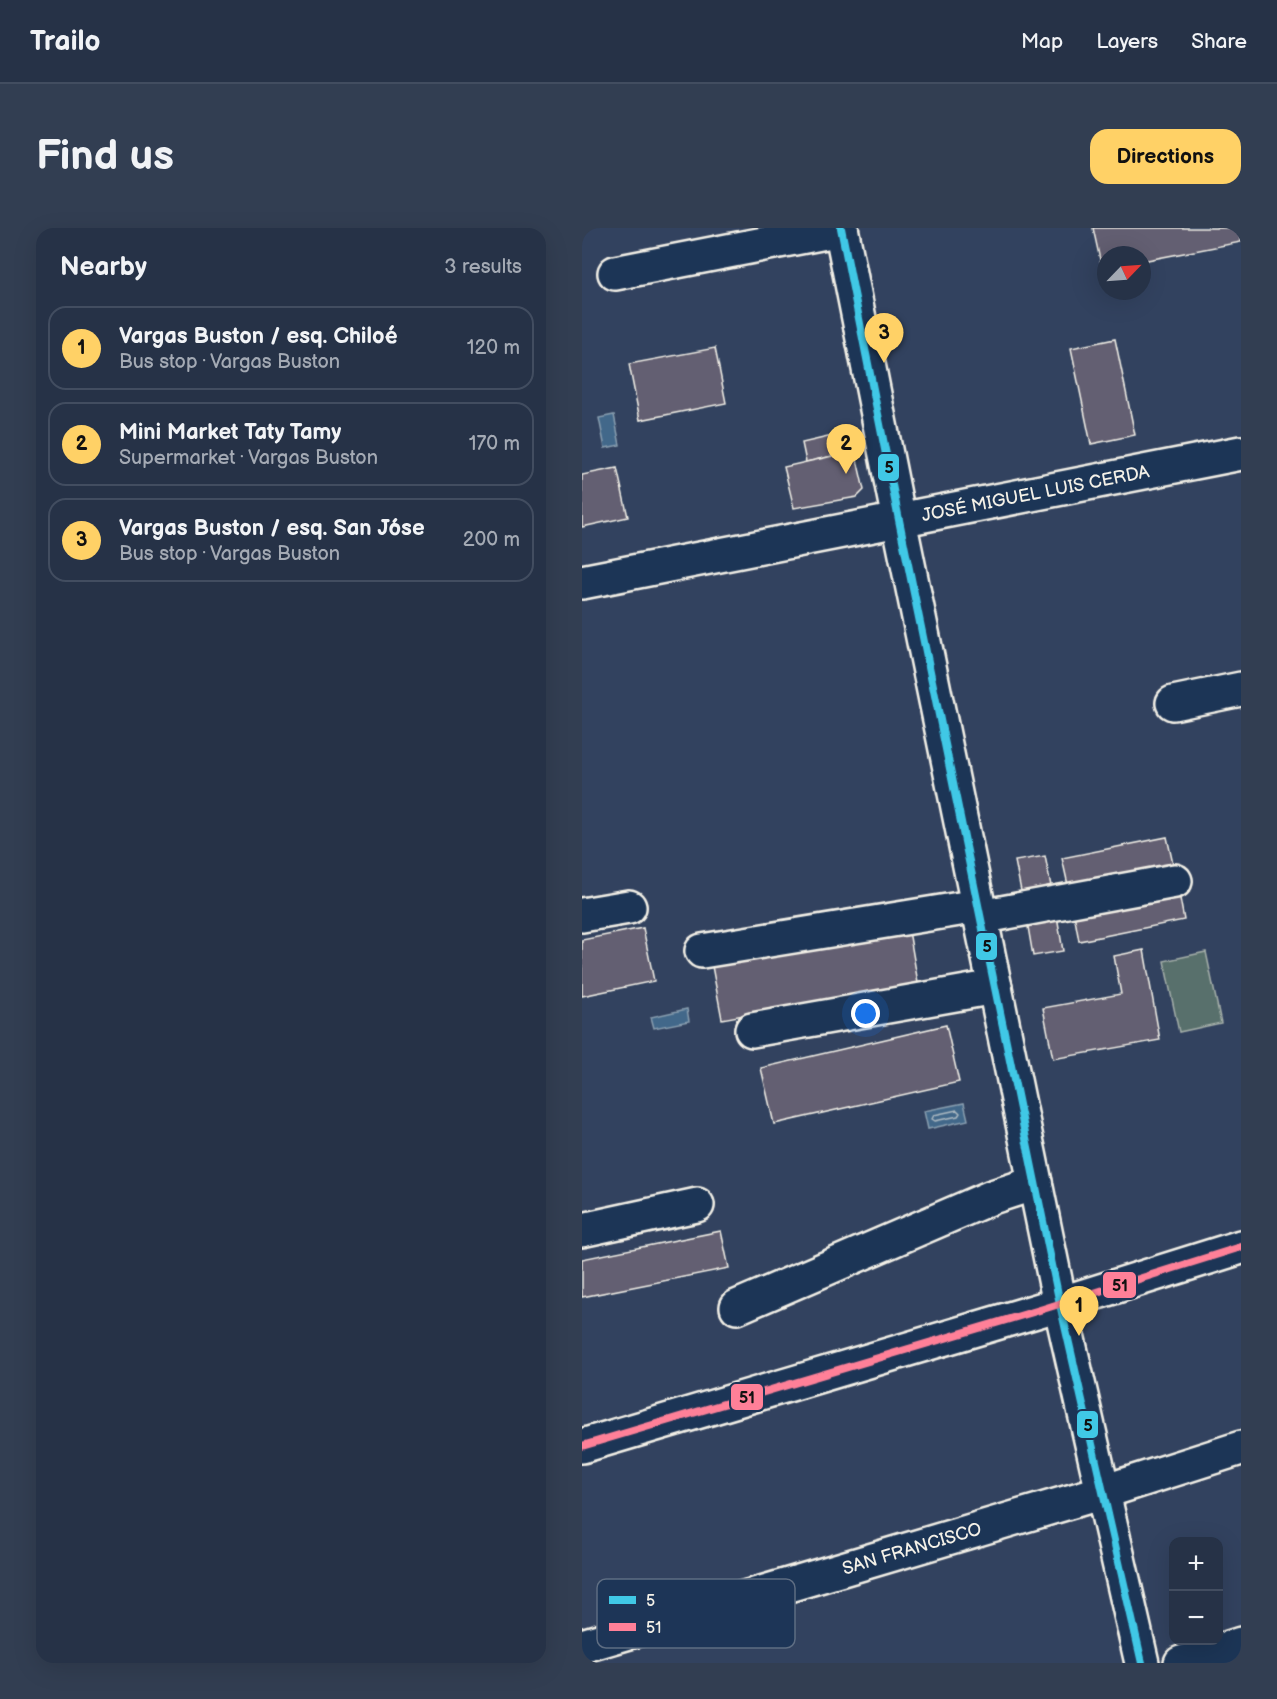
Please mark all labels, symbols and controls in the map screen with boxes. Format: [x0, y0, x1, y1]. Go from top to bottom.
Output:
text: Trailo [30, 25, 101, 58]
text: Map [1021, 29, 1063, 54]
text: Layers [1096, 29, 1158, 54]
text: Share [1191, 29, 1247, 54]
button: Directions [1090, 129, 1241, 184]
text: Find us [36, 131, 174, 182]
north arrow [1097, 246, 1151, 300]
text: Nearby [60, 252, 147, 283]
text: 3 results [444, 255, 522, 279]
pin: 3 [864, 314, 904, 363]
text: Vargas Buston / esq. Chiloé [119, 323, 398, 350]
text: 1 [77, 336, 86, 360]
text: 120 m [467, 336, 520, 360]
text: Bus stop · Vargas Buston [119, 350, 340, 374]
text: Mini Market Taty Tamy [119, 419, 341, 446]
pin: 2 [826, 424, 866, 474]
text: 2 [76, 432, 87, 456]
text: 170 m [469, 432, 520, 456]
text: Supermarket · Vargas Buston [119, 446, 378, 470]
line badge: 5 [877, 453, 900, 482]
text: 5 [884, 459, 894, 478]
street label: JOSÉ MIGUEL LUIS CERDA [920, 461, 1151, 526]
text: Vargas Buston / esq. San Jóse [119, 515, 425, 542]
text: 3 [76, 528, 87, 552]
text: 200 m [463, 528, 520, 552]
text: Bus stop · Vargas Buston [119, 542, 340, 566]
line badge: 5 [975, 932, 998, 961]
text: 5 [982, 938, 992, 957]
your location [851, 999, 880, 1028]
line badge: 51 [1102, 1271, 1137, 1299]
text: 51 [1112, 1277, 1128, 1296]
pin: 1 [1060, 1286, 1098, 1336]
line badge: 51 [730, 1383, 764, 1411]
text: 51 [739, 1389, 755, 1408]
line badge: 5 [1076, 1410, 1099, 1439]
text: 5 [1083, 1417, 1093, 1436]
street label: SAN FRANCISCO [840, 1518, 984, 1579]
map controls [1169, 1537, 1223, 1645]
button: + [1169, 1537, 1223, 1591]
legend [597, 1579, 795, 1648]
button: − [1169, 1591, 1223, 1645]
text: 5 [646, 1592, 655, 1611]
text: 51 [646, 1619, 661, 1638]

